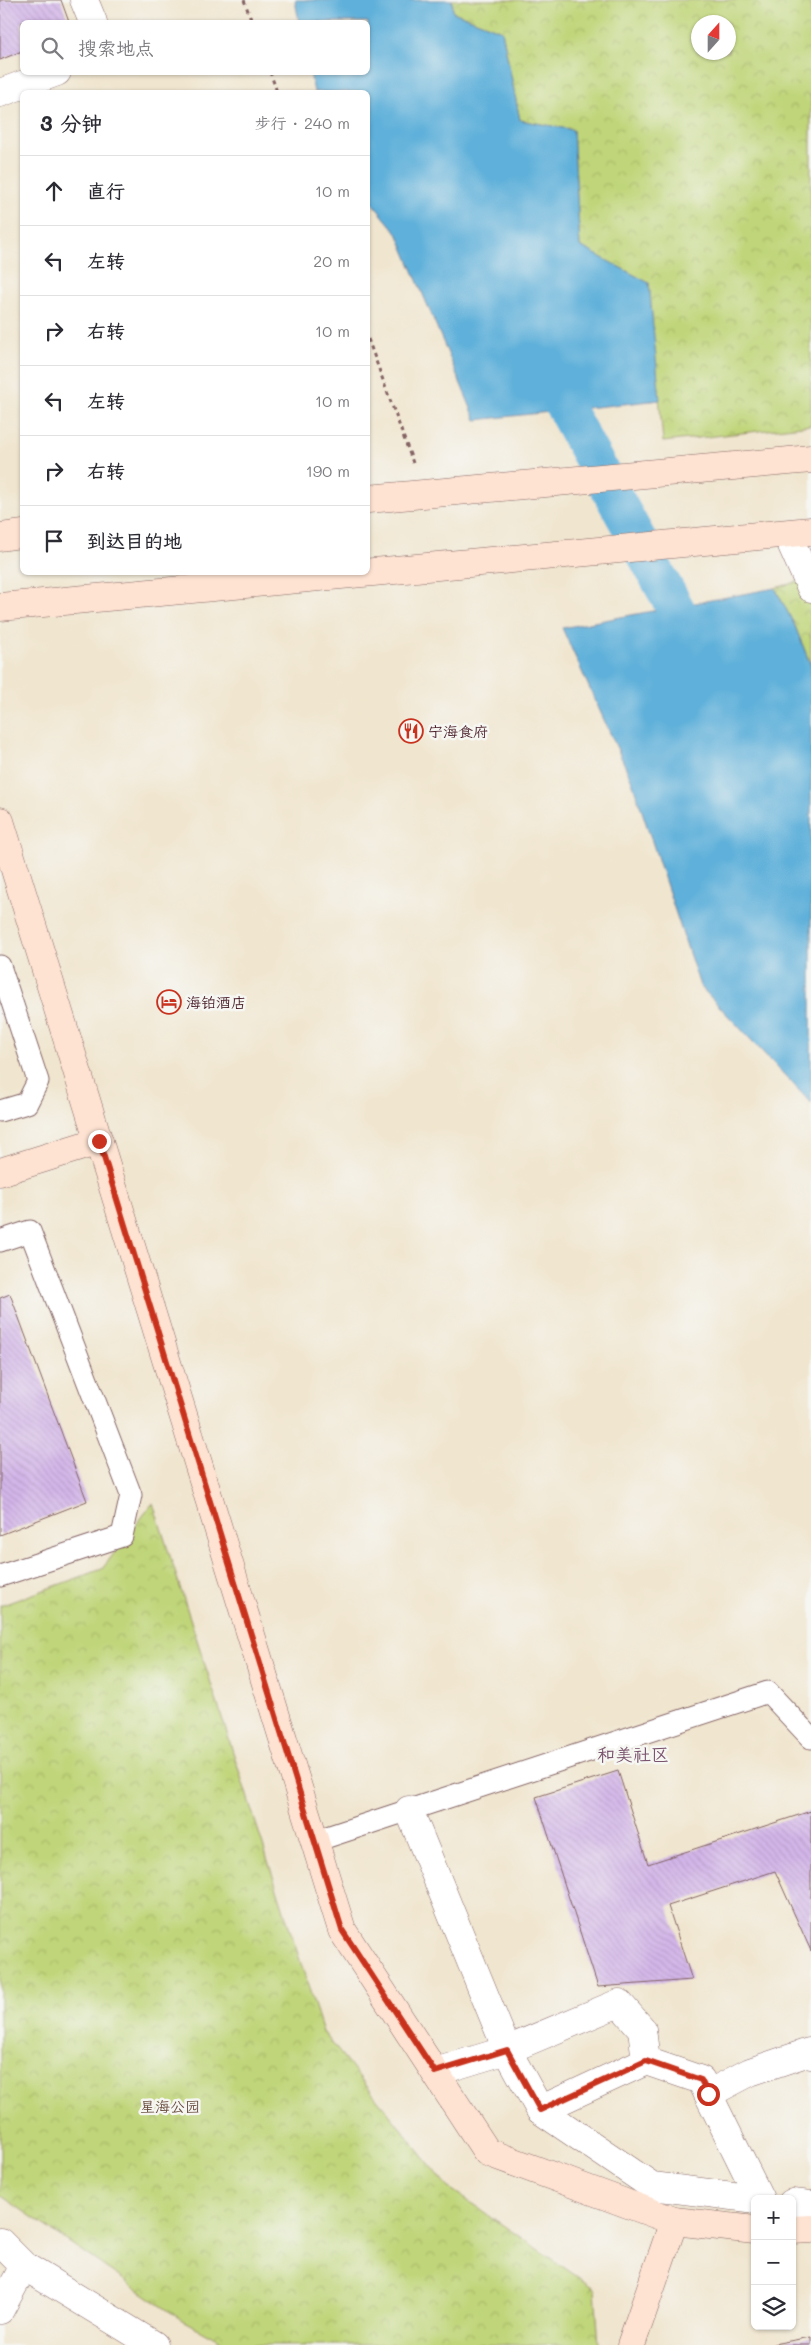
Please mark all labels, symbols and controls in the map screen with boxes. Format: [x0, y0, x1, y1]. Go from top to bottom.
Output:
north arrow [691, 15, 736, 60]
search box [20, 20, 370, 75]
icon: search [38, 34, 66, 62]
text: 搜索地点 [78, 35, 154, 60]
text: 3 分钟 [40, 109, 102, 136]
text: 步行 · 240 m [255, 112, 350, 133]
icon: ahead [40, 177, 68, 205]
text: 直行 [87, 178, 125, 203]
text: 10 m [315, 180, 350, 201]
icon: left [40, 247, 68, 275]
text: 左转 [87, 248, 125, 273]
text: 20 m [313, 250, 350, 271]
icon: right [40, 317, 68, 345]
text: 右转 [87, 318, 125, 343]
text: 10 m [315, 320, 350, 341]
icon: left [40, 387, 68, 415]
text: 左转 [87, 388, 125, 413]
text: 10 m [315, 390, 350, 411]
icon: right [40, 457, 68, 485]
text: 右转 [87, 458, 125, 483]
text: 190 m [306, 460, 350, 481]
icon: arrive [40, 527, 68, 555]
text: 到达目的地 [87, 528, 182, 553]
restaurant icon: 宁海食府 [398, 718, 424, 744]
place label: 宁海食府 [428, 721, 488, 741]
hotel icon: 海铂酒店 [156, 989, 182, 1015]
place label: 海铂酒店 [186, 992, 246, 1012]
route end [88, 1130, 111, 1153]
district label: 和美社区 [597, 1742, 669, 1766]
route start [697, 2083, 720, 2106]
park label: 星海公园 [140, 2096, 200, 2116]
map controls [751, 2195, 796, 2330]
button: + [751, 2195, 796, 2240]
button: − [751, 2240, 796, 2285]
button: layers [751, 2285, 796, 2330]

